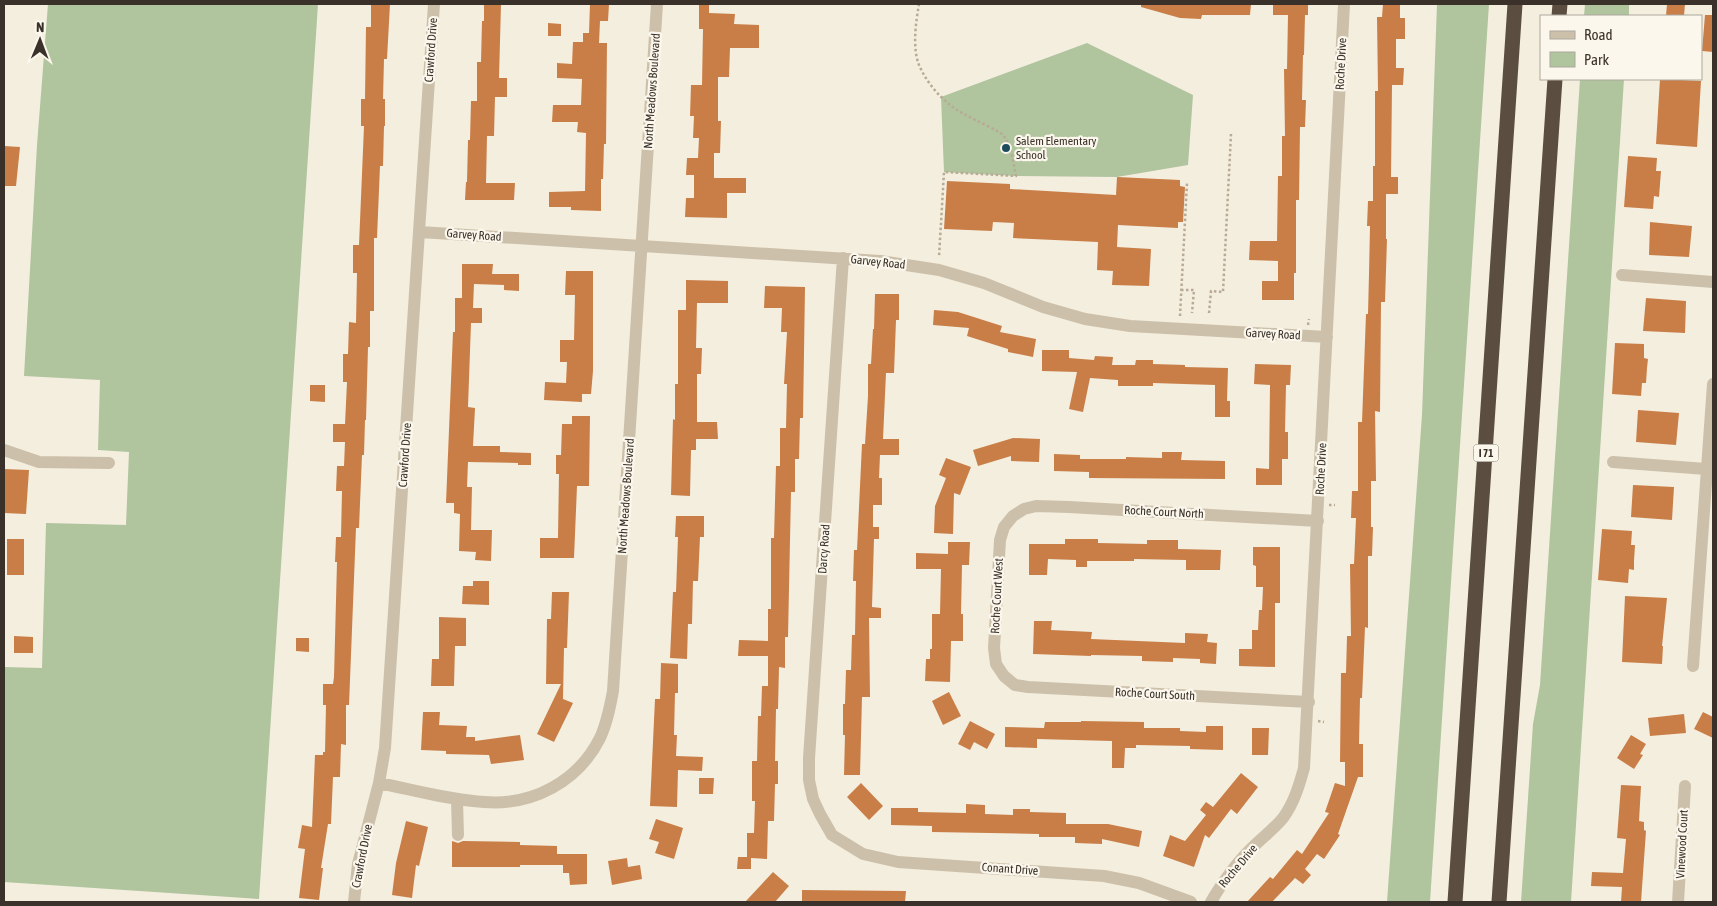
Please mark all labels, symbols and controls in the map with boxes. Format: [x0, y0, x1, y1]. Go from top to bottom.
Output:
north arrow [15, 15, 65, 65]
legend [1540, 15, 1702, 80]
street label: Crawford Drive [422, 17, 440, 83]
text: N [36, 19, 44, 35]
text: Road [1584, 26, 1613, 43]
street label: North Meadows Boulevard [641, 33, 663, 149]
street label: Roche Drive [1333, 38, 1349, 90]
text: Park [1584, 51, 1609, 68]
place label: Salem Elementary School [1016, 134, 1097, 162]
marker: Salem Elementary School [1000, 142, 1012, 154]
street label: Garvey Road [446, 226, 502, 244]
street label: Garvey Road [850, 252, 906, 272]
street label: Garvey Road [1245, 326, 1301, 342]
street label: Crawford Drive [396, 422, 414, 488]
street label: North Meadows Boulevard [615, 438, 637, 554]
street label: Roche Drive [1313, 443, 1329, 495]
road number: I 71 [1474, 444, 1498, 462]
street label: Roche Court North [1124, 503, 1204, 521]
street label: Darcy Road [815, 524, 833, 574]
street label: Roche Court West [988, 557, 1006, 634]
street label: Roche Court South [1115, 685, 1195, 703]
street label: Vinewood Court [1673, 809, 1691, 879]
street label: Crawford Drive [349, 823, 375, 889]
street label: Roche Drive [1216, 841, 1260, 891]
street label: Conant Drive [981, 860, 1039, 878]

